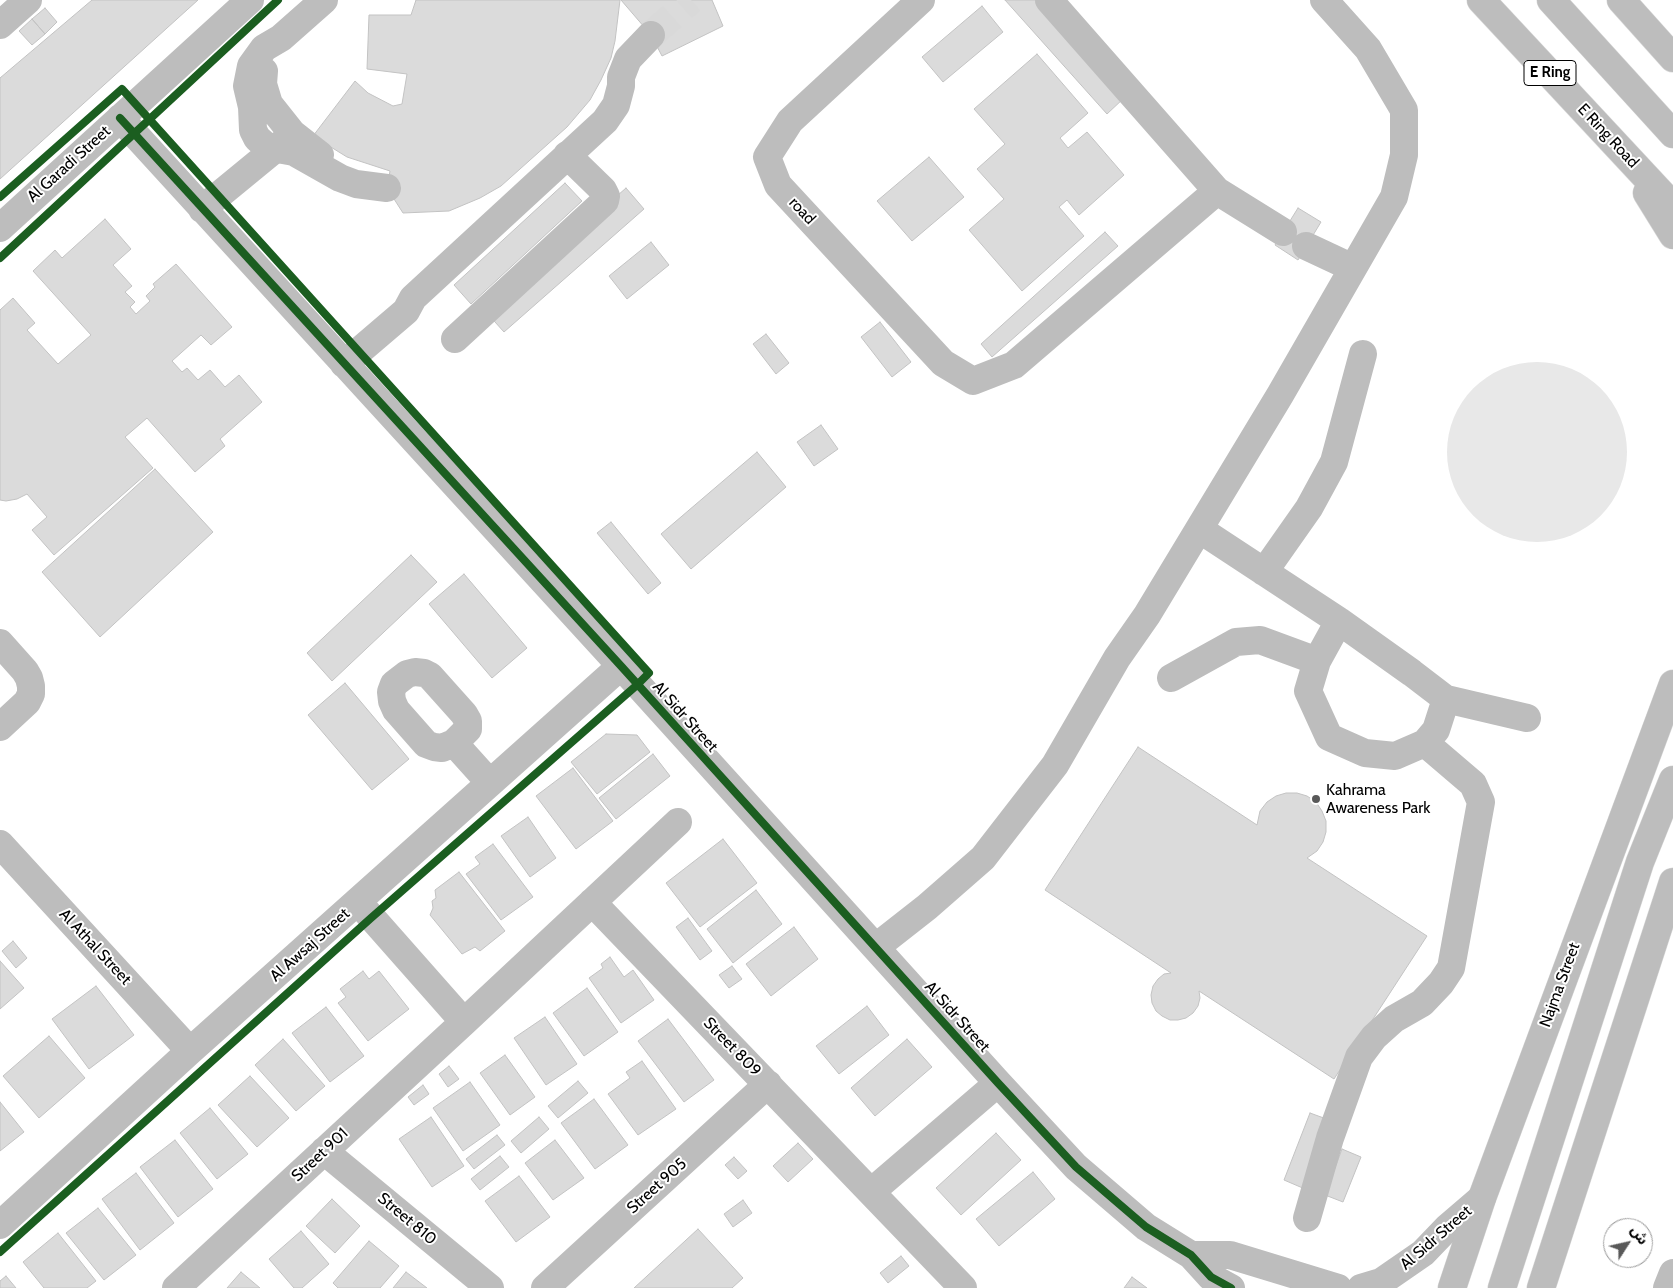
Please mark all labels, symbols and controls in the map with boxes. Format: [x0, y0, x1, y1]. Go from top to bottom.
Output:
road number: E Ring [1524, 60, 1576, 86]
street label: E Ring Road [1573, 100, 1643, 172]
street label: Al Garadi Street [23, 122, 115, 206]
street label: road [785, 193, 819, 229]
street label: Al Sidr Street [648, 678, 722, 756]
place label: Kahrama Awareness Park [1326, 780, 1430, 818]
marker: Kahrama Awareness Park [1310, 793, 1322, 805]
street label: Al Awsaj Street [266, 904, 354, 986]
street label: Al Athal Street [55, 905, 135, 989]
street label: Najma Street [1536, 940, 1584, 1030]
street label: Al Sidr Street [920, 978, 994, 1056]
street label: Street 809 [699, 1013, 765, 1081]
street label: Street 901 [288, 1124, 352, 1186]
street label: Street 905 [623, 1154, 691, 1218]
street label: Street 810 [374, 1189, 440, 1249]
street label: Al Sidr Street [1396, 1202, 1476, 1274]
north arrow [1603, 1218, 1653, 1268]
text: ش [1627, 1222, 1652, 1248]

